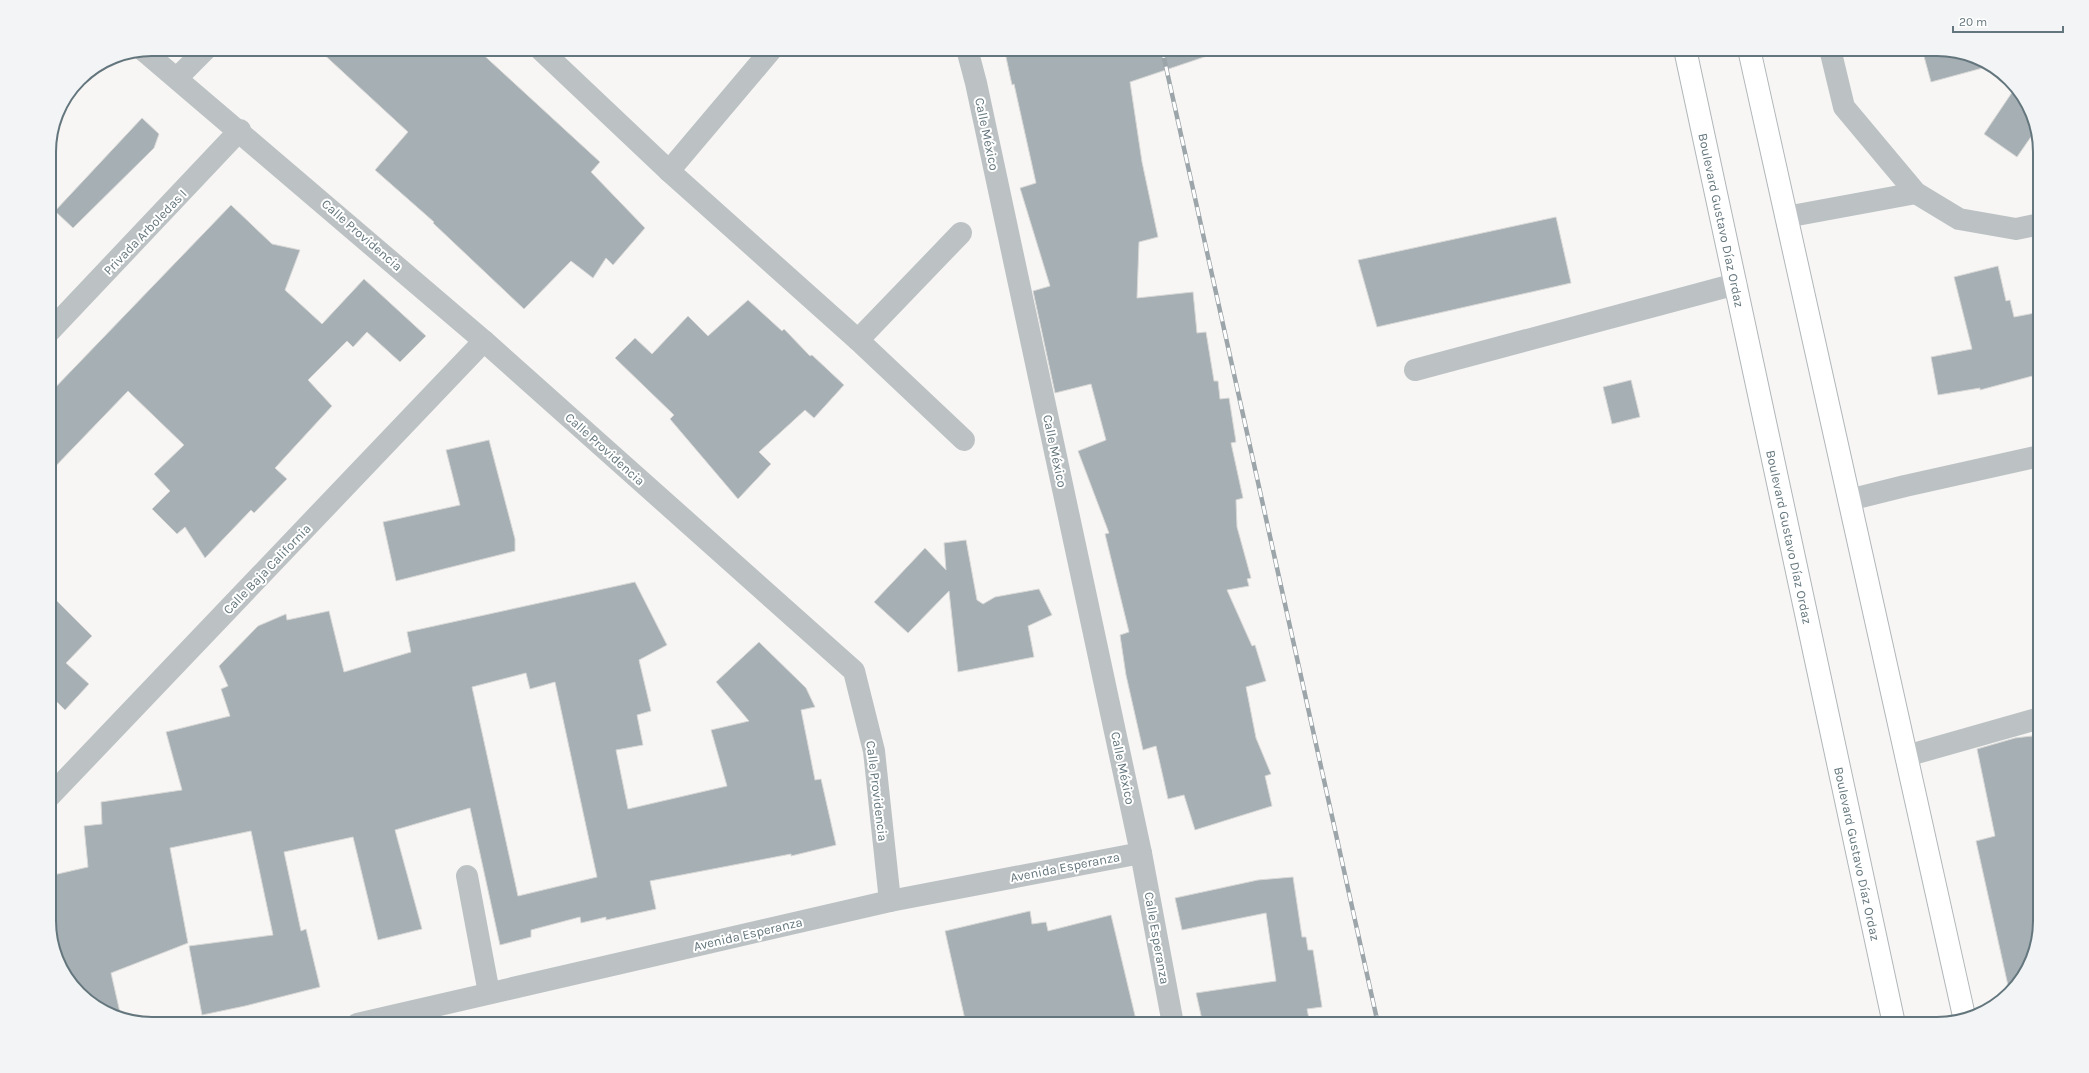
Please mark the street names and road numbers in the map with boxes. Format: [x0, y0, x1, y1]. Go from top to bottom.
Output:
street label: Calle México [972, 96, 1002, 172]
street label: Boulevard Gustavo Díaz Ordaz [1696, 132, 1748, 309]
street label: Privada Arboledas I [100, 186, 190, 278]
street label: Calle Providencia [319, 196, 405, 274]
street label: Calle Providencia [562, 409, 648, 489]
street label: Calle México [1040, 413, 1070, 489]
street label: Boulevard Gustavo Díaz Ordaz [1764, 449, 1816, 625]
street label: Calle Baja California [220, 521, 314, 617]
street label: Calle México [1108, 730, 1138, 806]
street label: Calle Providencia [863, 740, 891, 842]
street label: Boulevard Gustavo Díaz Ordaz [1832, 765, 1883, 942]
street label: Avenida Esperanza [1009, 849, 1121, 885]
street label: Calle Esperanza [1141, 891, 1173, 985]
street label: Avenida Esperanza [692, 914, 804, 954]

